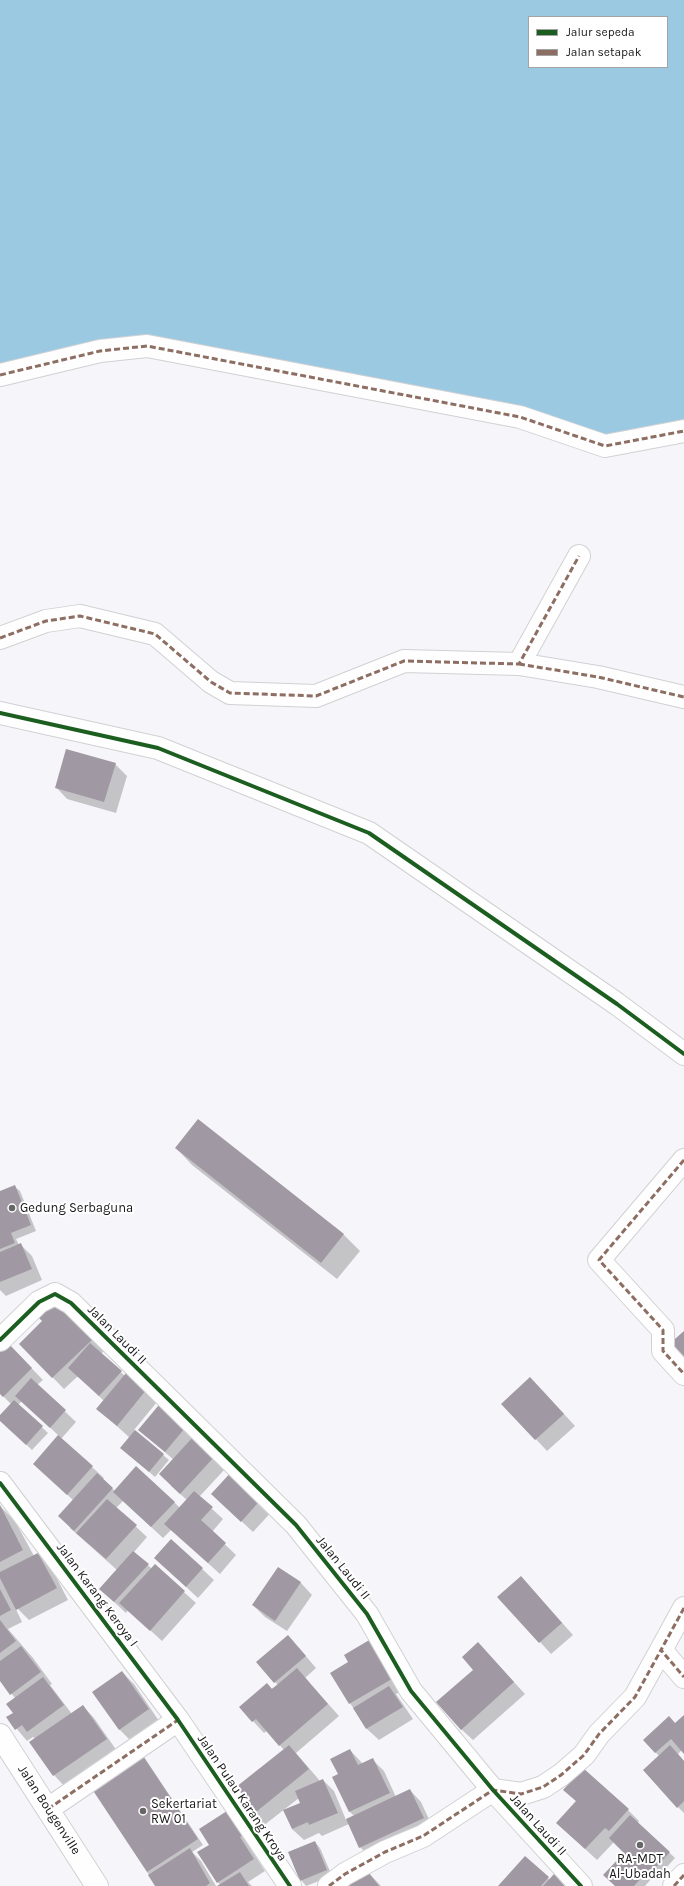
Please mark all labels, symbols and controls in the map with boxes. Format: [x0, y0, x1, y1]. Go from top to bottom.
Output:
legend [528, 16, 668, 68]
text: Jalur sepeda [566, 25, 635, 39]
text: Jalan setapak [566, 45, 641, 59]
place label: Gedung Serbaguna [20, 1200, 133, 1216]
marker: Gedung Serbaguna [7, 1203, 17, 1213]
street label: Jalan Laudi II [84, 1302, 150, 1368]
street label: Jalan Laudi II [313, 1533, 373, 1603]
street label: Jalan Karang Keroya I [53, 1540, 141, 1650]
street label: Jalan Pulau Karang Kroya [194, 1732, 290, 1864]
street label: Jalan Bougenville [14, 1762, 84, 1858]
street label: Jalan Laudi II [506, 1791, 570, 1859]
place label: Sekertariat RW 01 [151, 1796, 217, 1827]
marker: Sekertariat RW 01 [138, 1806, 148, 1816]
marker: RA-MDT Al-Ubadah [635, 1840, 645, 1850]
place label: RA-MDT Al-Ubadah [609, 1851, 671, 1882]

